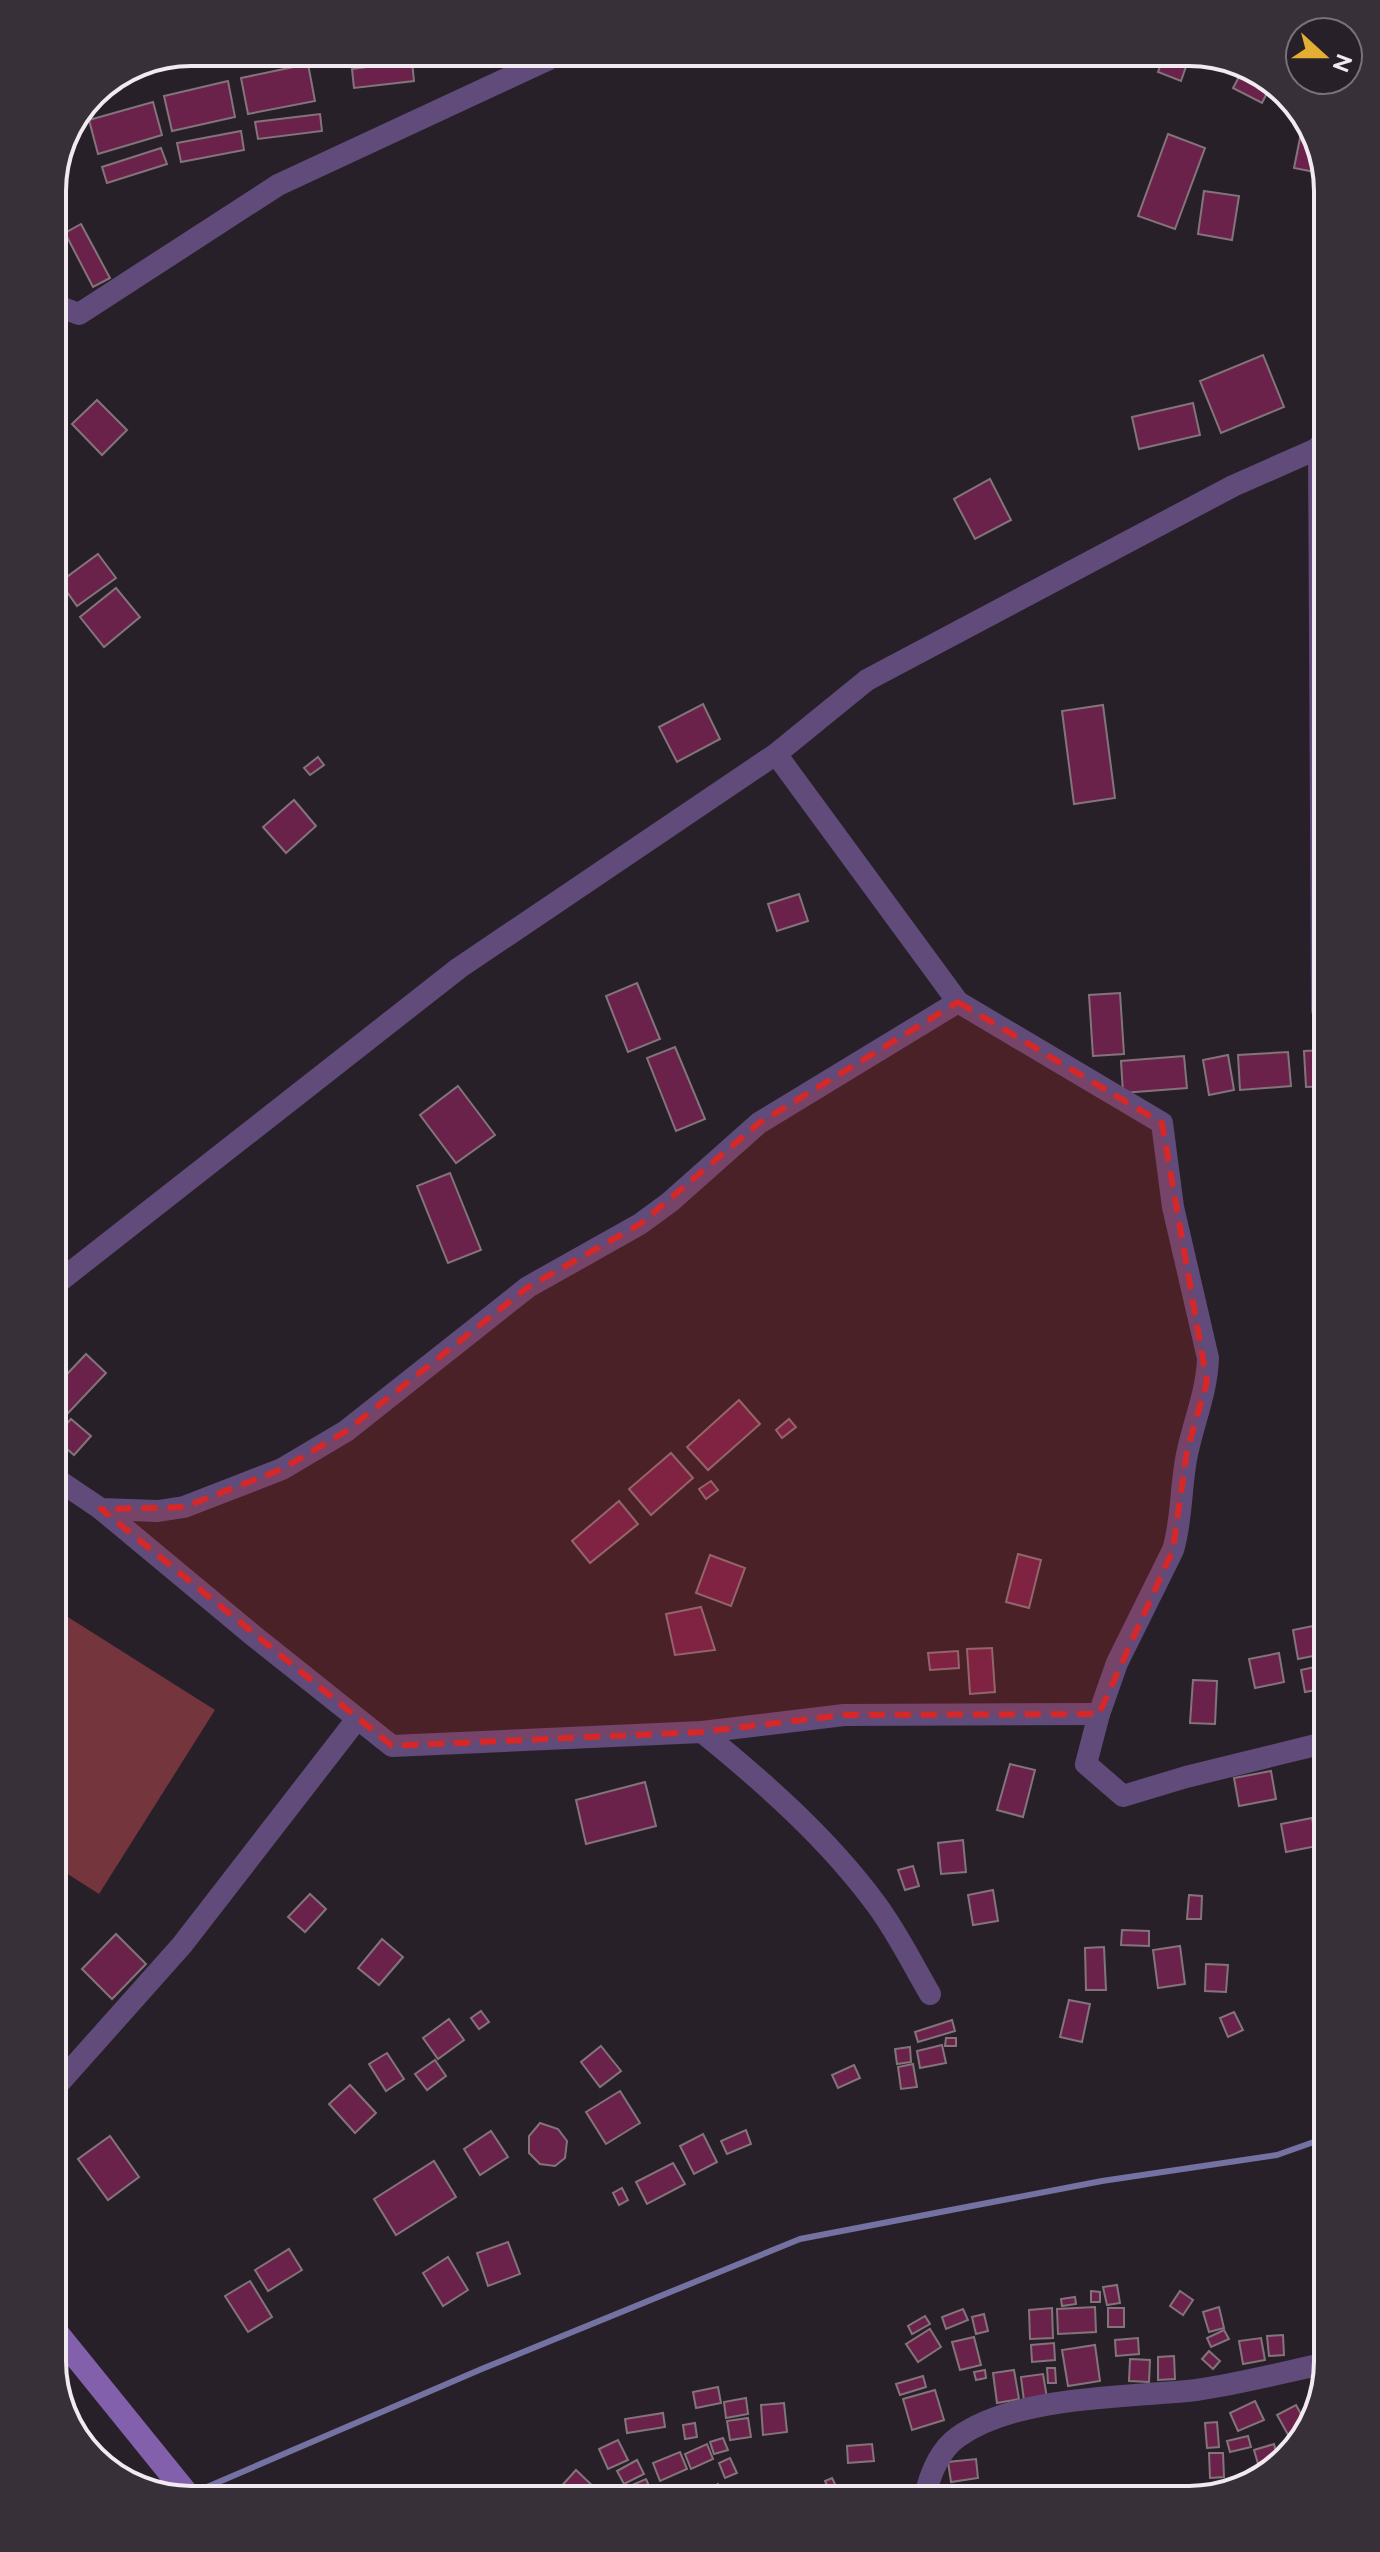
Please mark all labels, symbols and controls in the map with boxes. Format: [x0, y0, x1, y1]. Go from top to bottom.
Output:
north arrow [1284, 16, 1364, 96]
text: N [1328, 51, 1358, 76]

